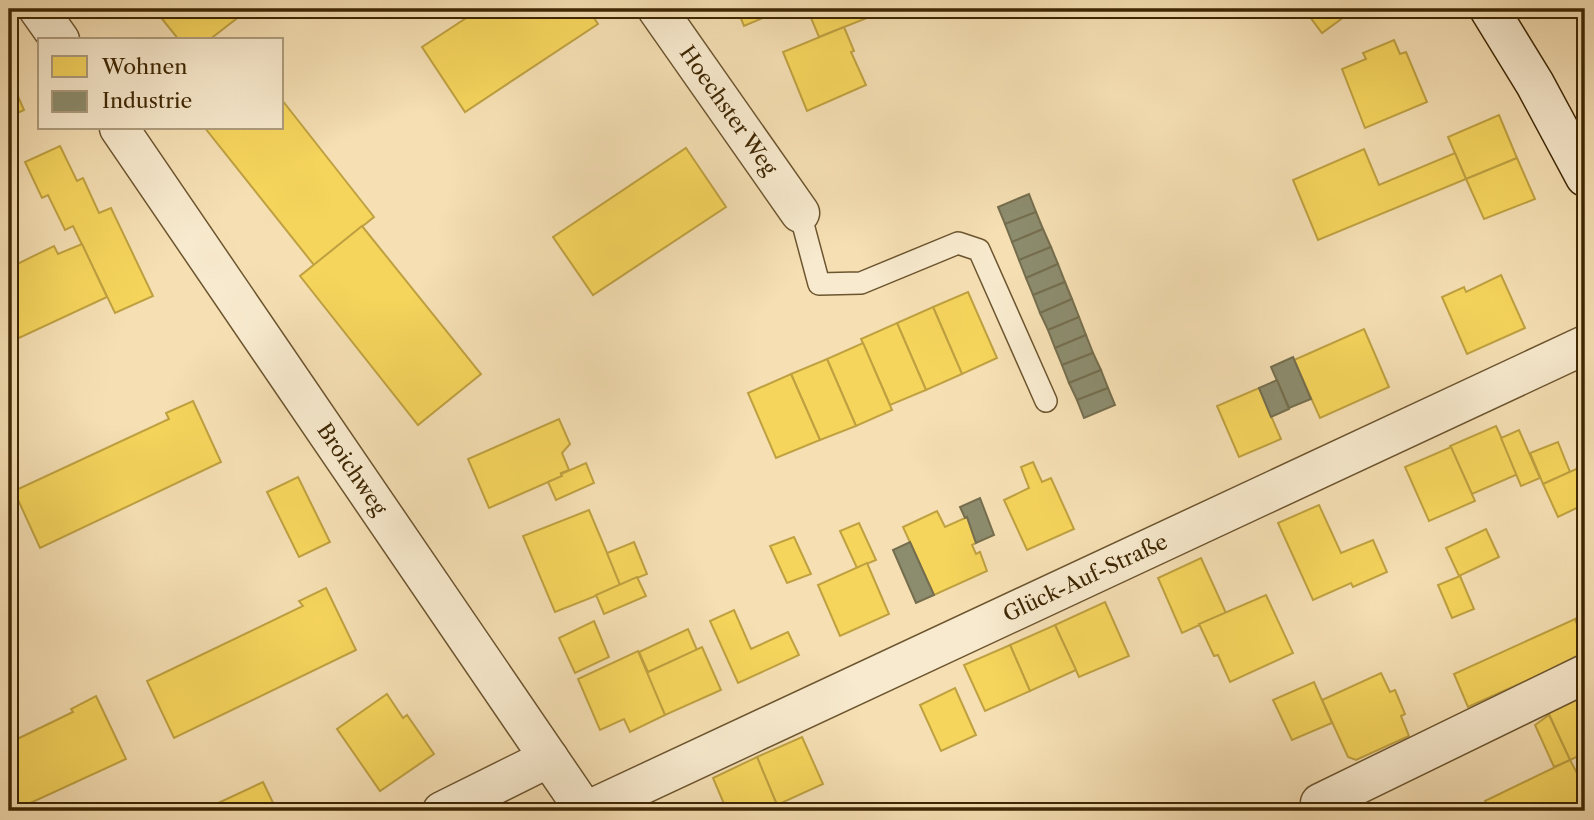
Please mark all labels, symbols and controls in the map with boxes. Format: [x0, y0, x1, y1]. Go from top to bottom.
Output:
legend [38, 38, 284, 130]
street label: Hoechster Weg [675, 41, 783, 180]
text: Wohnen [101, 54, 187, 79]
text: Industrie [102, 88, 192, 113]
street label: Broichweg [312, 418, 393, 520]
street label: Glück-Auf-Straße [999, 529, 1171, 627]

